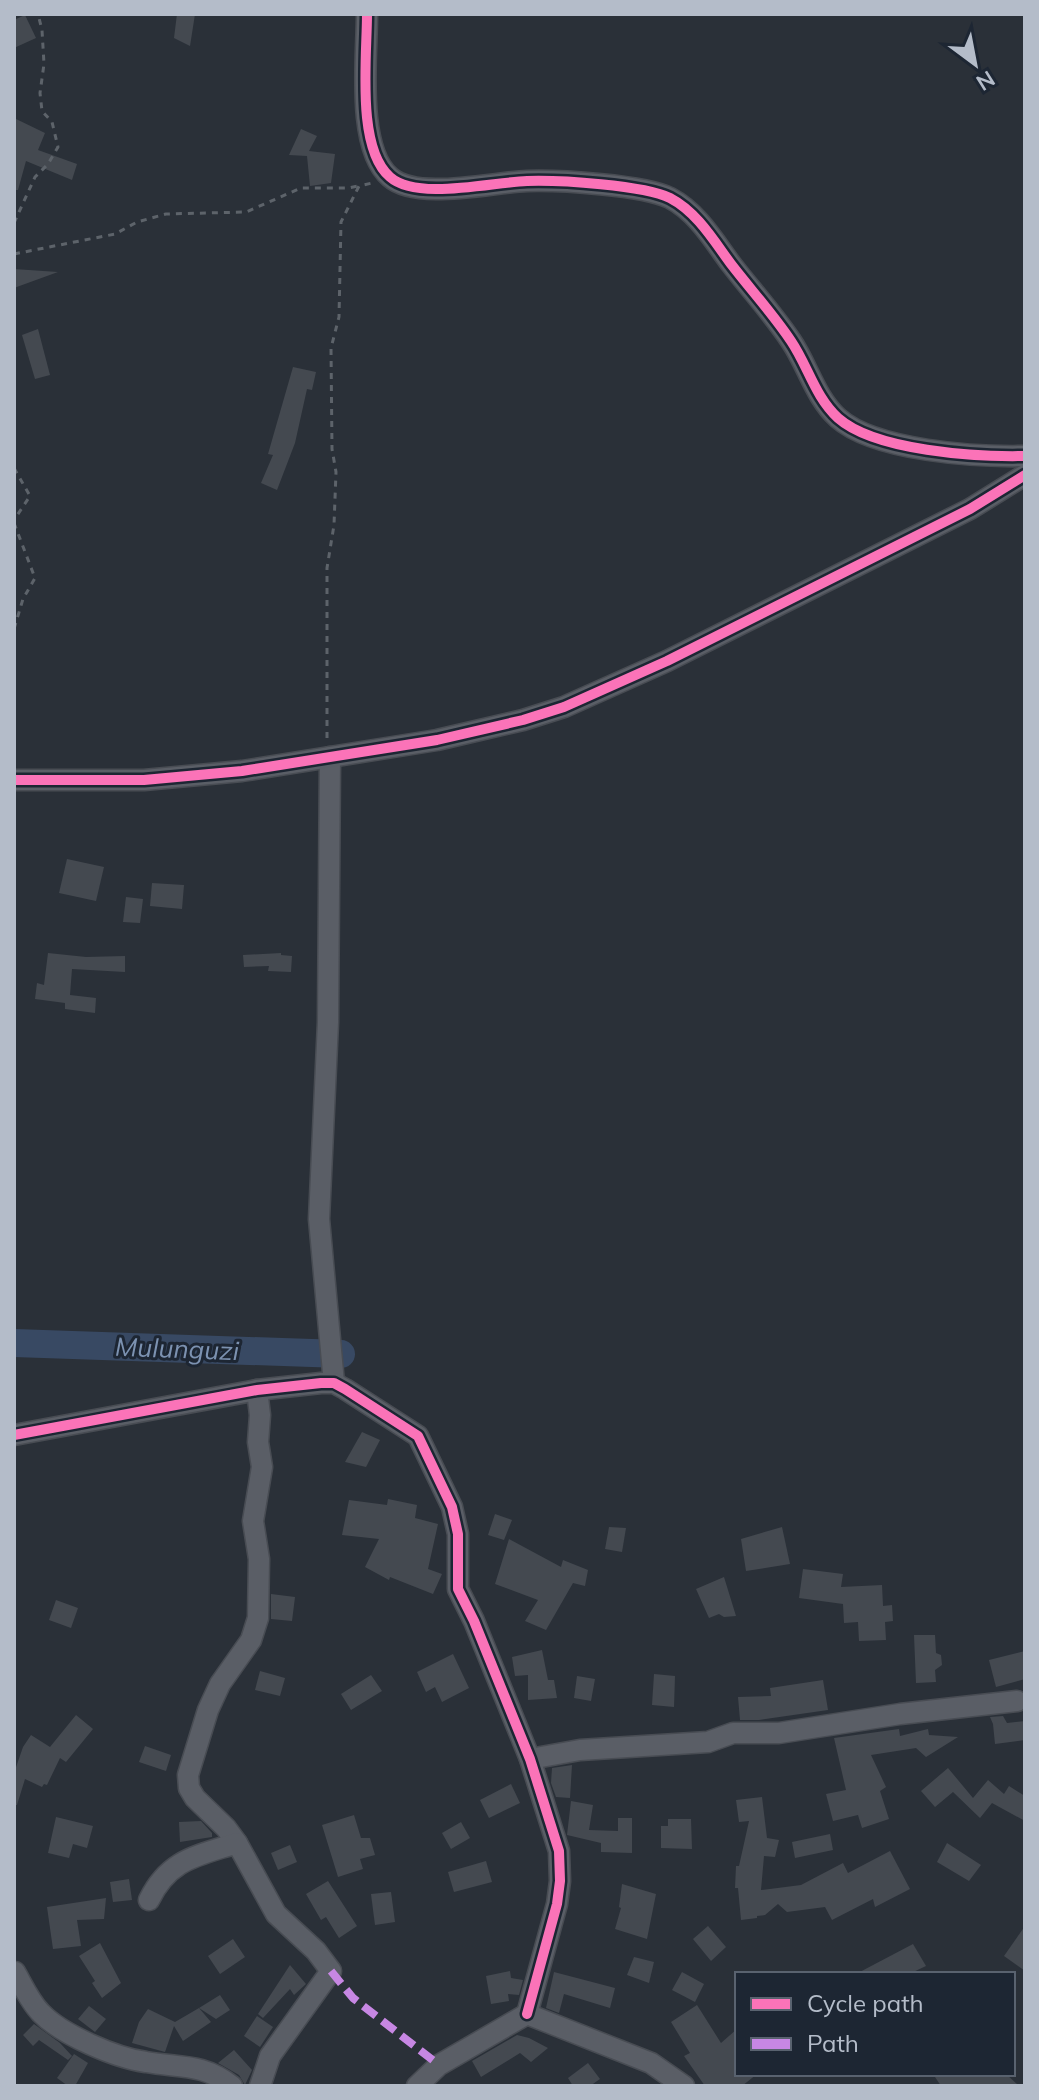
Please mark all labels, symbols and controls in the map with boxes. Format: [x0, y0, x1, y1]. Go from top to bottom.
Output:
north arrow [935, 24, 1015, 104]
text: N [971, 65, 1000, 97]
water label: Mulunguzi [114, 1330, 240, 1367]
legend [735, 1972, 1015, 2076]
text: Cycle path [807, 1988, 924, 2018]
text: Path [807, 2028, 859, 2058]

